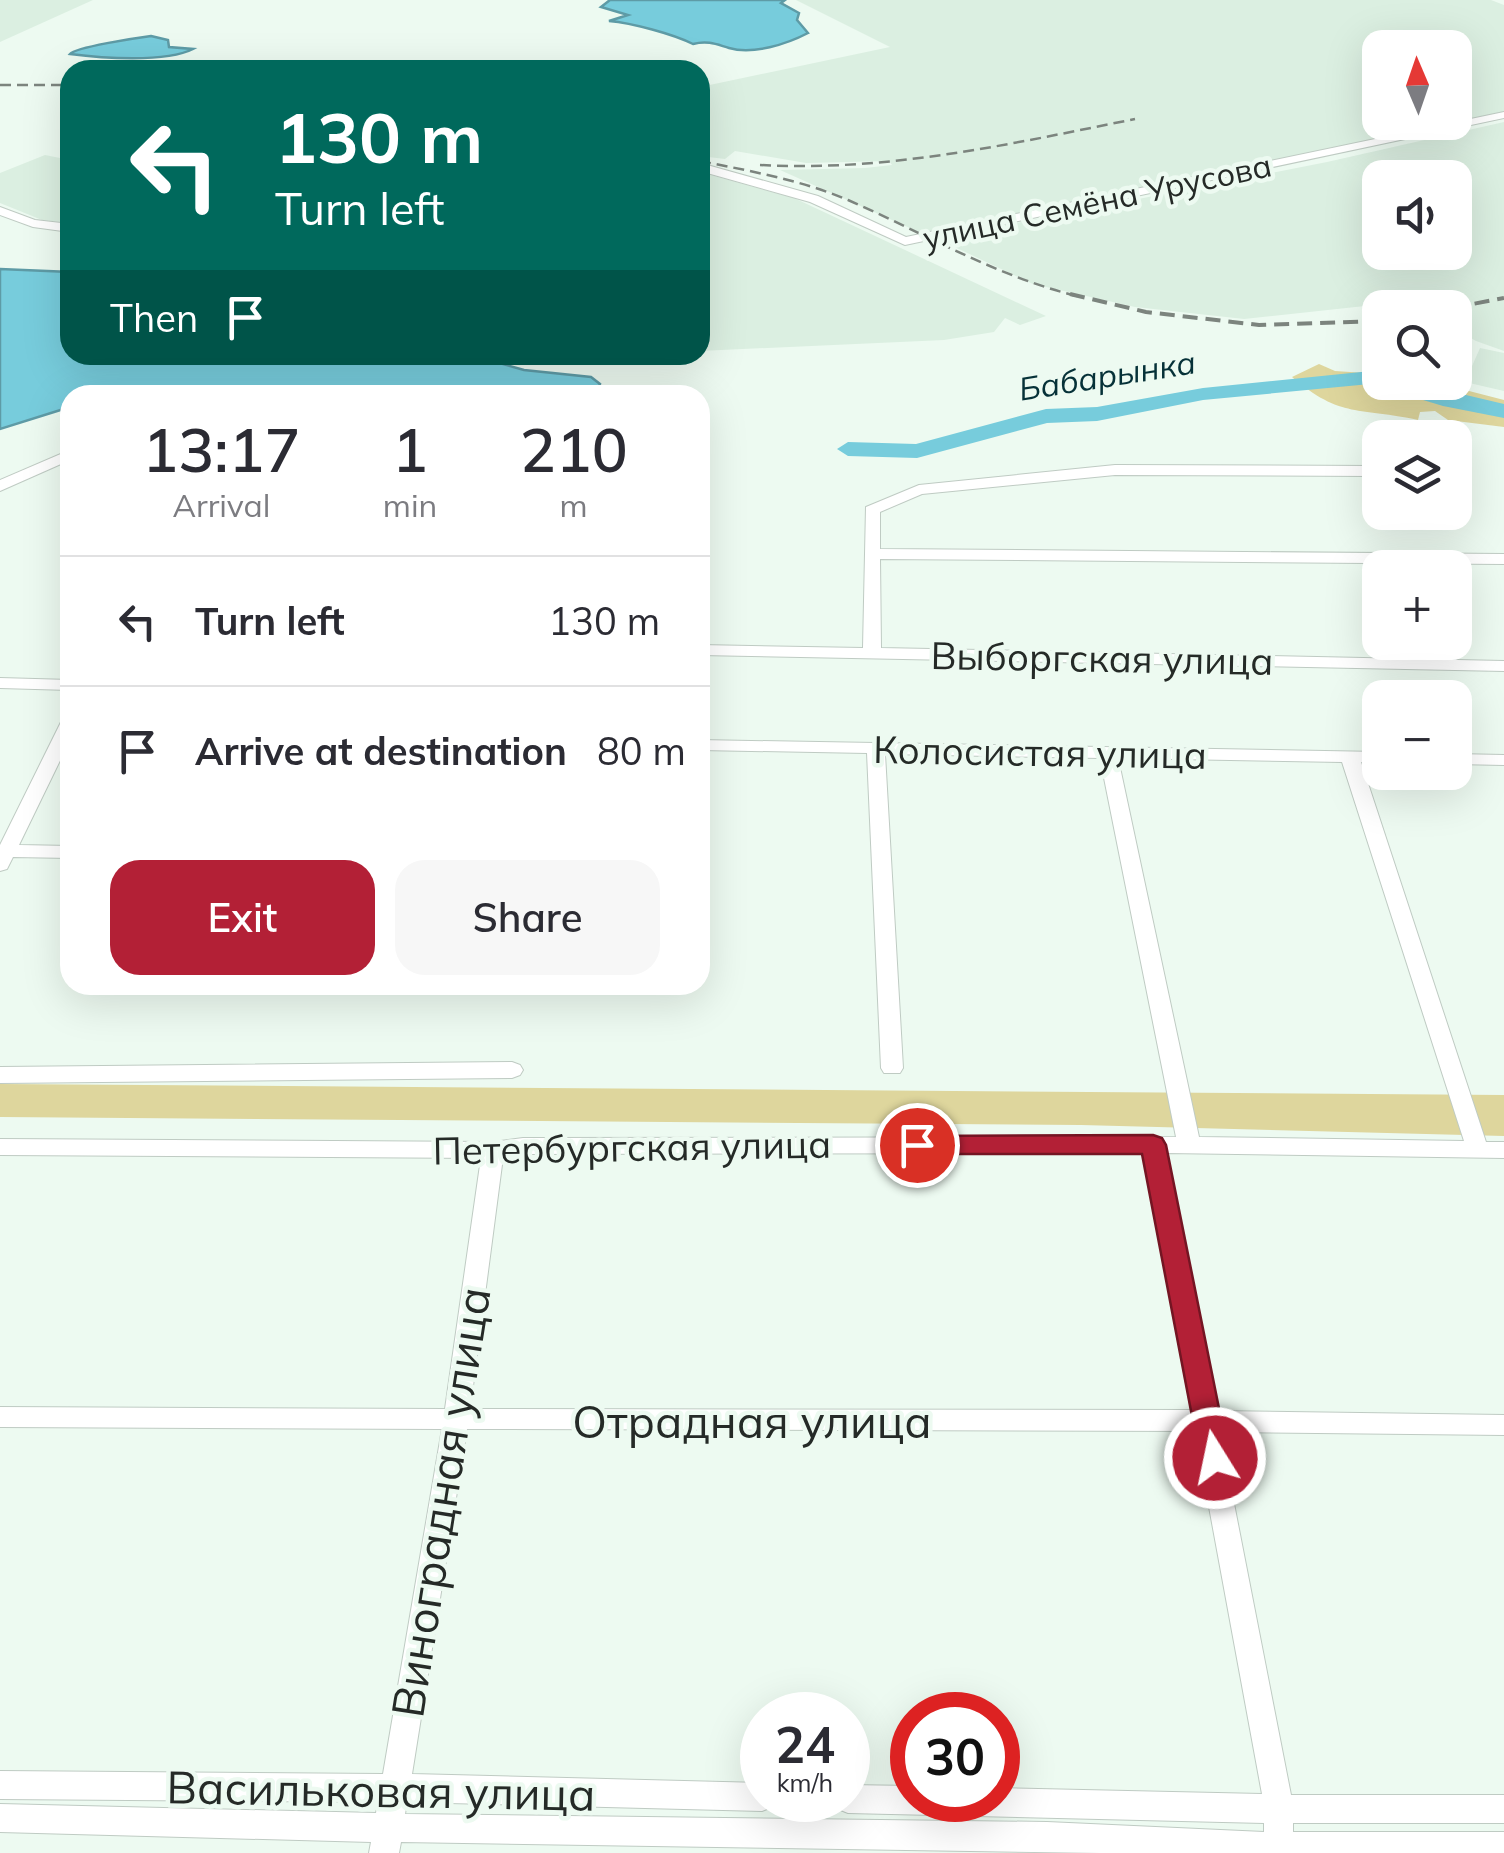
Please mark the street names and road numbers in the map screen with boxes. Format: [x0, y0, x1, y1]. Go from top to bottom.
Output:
street label: улица Семёна Урусова [919, 144, 1275, 258]
street label: Выборгская улица [930, 631, 1274, 685]
street label: Колосистая улица [873, 725, 1207, 779]
street label: Петербургская улица [432, 1120, 832, 1174]
street label: Виноградная улица [378, 1283, 502, 1721]
street label: Отрадная улица [572, 1393, 932, 1449]
street label: Васильковая улица [166, 1758, 596, 1822]

